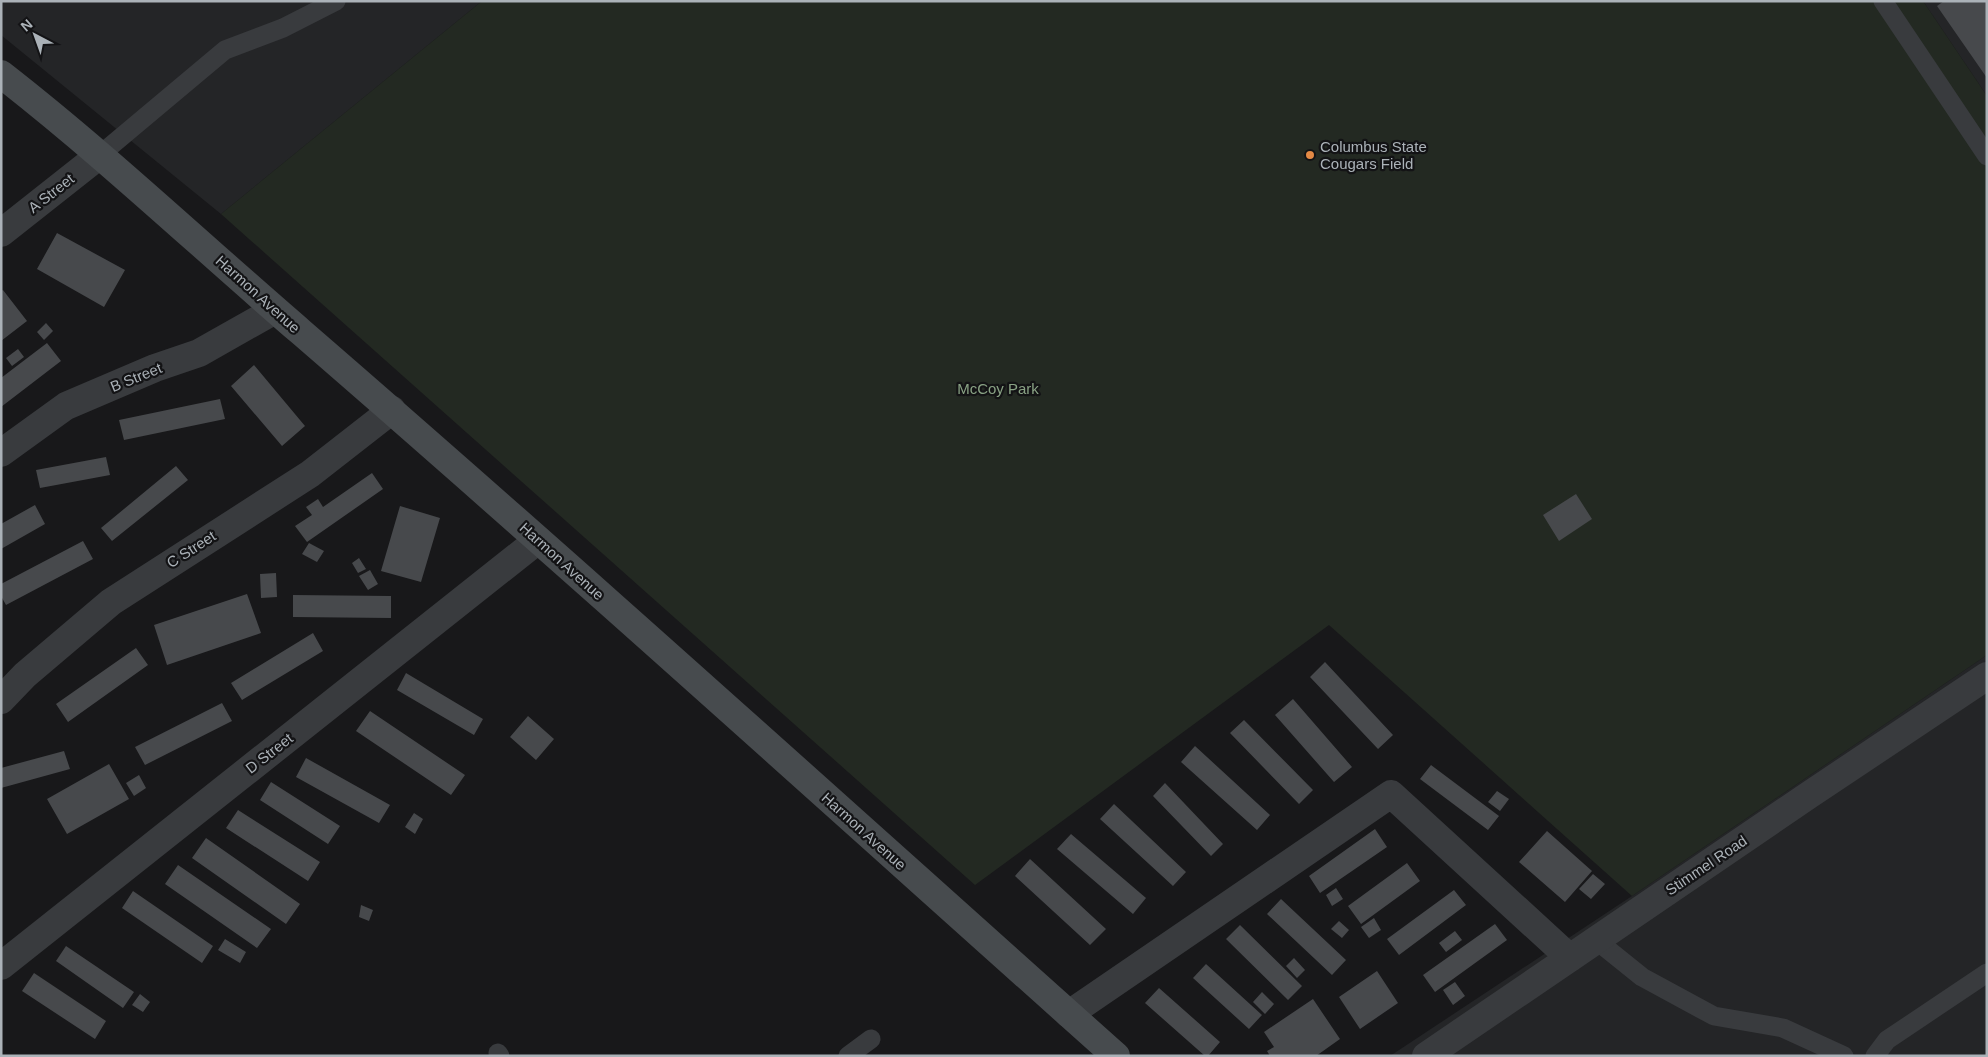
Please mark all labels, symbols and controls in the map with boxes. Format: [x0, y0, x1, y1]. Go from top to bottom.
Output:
north arrow [10, 10, 60, 60]
text: N [17, 16, 36, 35]
place label: Columbus State Cougars Field [1320, 138, 1427, 172]
marker: Columbus State Cougars Field [1304, 149, 1316, 161]
street label: A Street [25, 169, 78, 216]
street label: Harmon Avenue [212, 252, 304, 336]
street label: B Street [108, 359, 165, 395]
park label: McCoy Park [957, 380, 1039, 397]
street label: Harmon Avenue [516, 519, 608, 603]
street label: C Street [163, 526, 219, 571]
street label: D Street [242, 729, 297, 777]
street label: Harmon Avenue [818, 789, 910, 873]
street label: Stimmel Road [1662, 832, 1750, 898]

